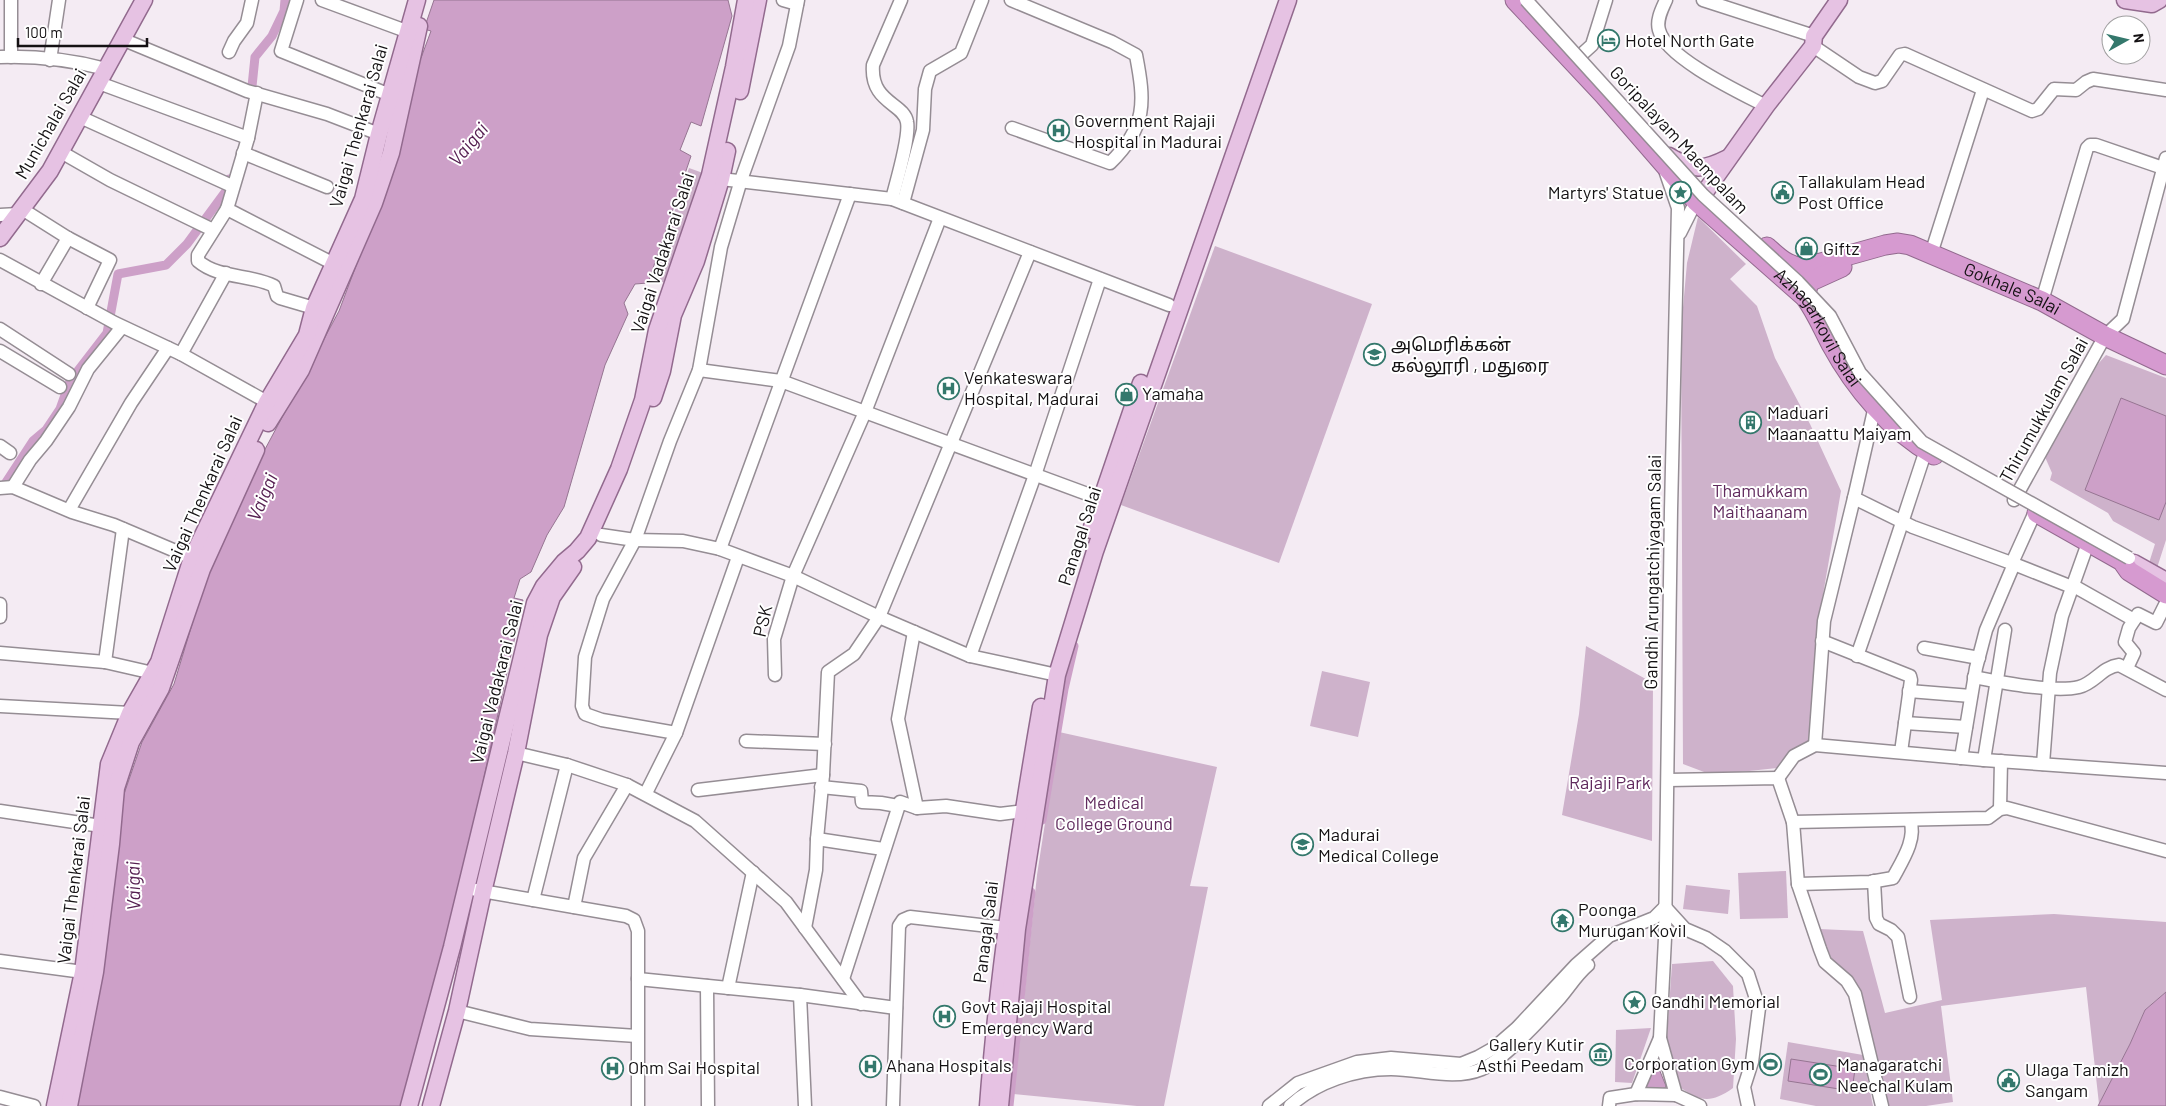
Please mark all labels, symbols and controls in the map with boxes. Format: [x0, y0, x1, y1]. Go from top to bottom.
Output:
scale bar [18, 15, 146, 47]
north arrow [2101, 15, 2151, 65]
text: 100 m [25, 23, 63, 41]
hotel icon: Hotel North Gate [1597, 29, 1621, 53]
place label: Hotel North Gate [1625, 29, 1755, 51]
text: N [2130, 32, 2148, 44]
street label: Vaigai Thenkarai Salai [324, 41, 392, 210]
street label: Goripalayam Maempalam [1606, 61, 1754, 218]
street label: Munichalai Salai [10, 64, 91, 183]
place label: Government Rajaji Hospital in Madurai [1074, 109, 1222, 152]
water label: Vaigai [443, 117, 492, 170]
hospital icon: Government Rajaji Hospital in Madurai [1046, 119, 1070, 143]
street label: Vaigai Vadakarai Salai [626, 169, 698, 336]
place label: Tallakulam Head Post Office [1798, 170, 1925, 213]
public building icon: Tallakulam Head Post Office [1770, 180, 1794, 204]
place label: Martyrs' Statue [1548, 181, 1664, 203]
place icon: Martyrs' Statue [1668, 181, 1692, 205]
shop icon: Giftz [1795, 237, 1819, 261]
place label: Giftz [1823, 237, 1860, 259]
street label: Gokhale Salai [1961, 257, 2065, 319]
street label: Azhagarkovil Salai [1770, 263, 1867, 391]
place label: அமெரிக்கன் கல்லூரி , மதுரை [1391, 333, 1549, 378]
street label: Thirumukkulam Salai [1994, 333, 2092, 486]
school or university icon: அமெரிக்கன் கல்லூரி , மதுரை [1363, 343, 1387, 367]
place label: Venkateswara Hospital, Madurai [964, 366, 1099, 409]
hospital icon: Venkateswara Hospital, Madurai [936, 376, 960, 400]
shop icon: Yamaha [1114, 382, 1138, 406]
place label: Yamaha [1142, 382, 1204, 404]
place label: Maduari Maanaattu Maiyam [1767, 401, 1912, 444]
building icon: Maduari Maanaattu Maiyam [1739, 411, 1763, 435]
street label: Vaigai Thenkarai Salai [158, 412, 247, 575]
street label: Gandhi Arungatchiyagam Salai [1639, 454, 1665, 690]
water label: Vaigai [241, 469, 282, 524]
park label: Thamukkam Maithaanam [1712, 479, 1808, 522]
street label: Panagal Salai [1053, 483, 1105, 588]
street label: Vaigai Vadakarai Salai [465, 598, 527, 766]
street label: PSK [748, 603, 776, 639]
park label: Rajaji Park [1569, 771, 1651, 793]
park label: Medical College Ground [1055, 791, 1173, 834]
street label: Vaigai Thenkarai Salai [52, 795, 94, 965]
place label: Madurai Medical College [1318, 823, 1439, 866]
school or university icon: Madurai Medical College [1290, 833, 1314, 857]
water label: Vaigai [121, 861, 144, 911]
street label: Panagal Salai [968, 879, 1002, 984]
place label: Poonga Murugan Kovil [1578, 898, 1686, 941]
temple icon: Poonga Murugan Kovil [1550, 908, 1574, 932]
place icon: Gandhi Memorial [1623, 990, 1647, 1014]
place label: Gandhi Memorial [1651, 990, 1780, 1012]
place label: Govt Rajaji Hospital Emergency Ward [961, 995, 1111, 1038]
hospital icon: Govt Rajaji Hospital Emergency Ward [933, 1005, 957, 1029]
place label: Gallery Kutir Asthi Peedam [1477, 1033, 1584, 1076]
museum icon: Gallery Kutir Asthi Peedam [1588, 1043, 1612, 1067]
place label: Corporation Gym [1624, 1052, 1755, 1074]
sports icon: Corporation Gym [1759, 1052, 1783, 1076]
place label: Managaratchi Neechal Kulam [1837, 1053, 1953, 1096]
hospital icon: Ahana Hospitals [858, 1054, 882, 1078]
place label: Ahana Hospitals [886, 1054, 1012, 1076]
hospital icon: Ohm Sai Hospital [600, 1056, 624, 1080]
place label: Ohm Sai Hospital [628, 1056, 760, 1078]
place label: Ulaga Tamizh Sangam [2025, 1058, 2129, 1101]
sports icon: Managaratchi Neechal Kulam [1809, 1063, 1833, 1087]
public building icon: Ulaga Tamizh Sangam [1997, 1068, 2021, 1092]

